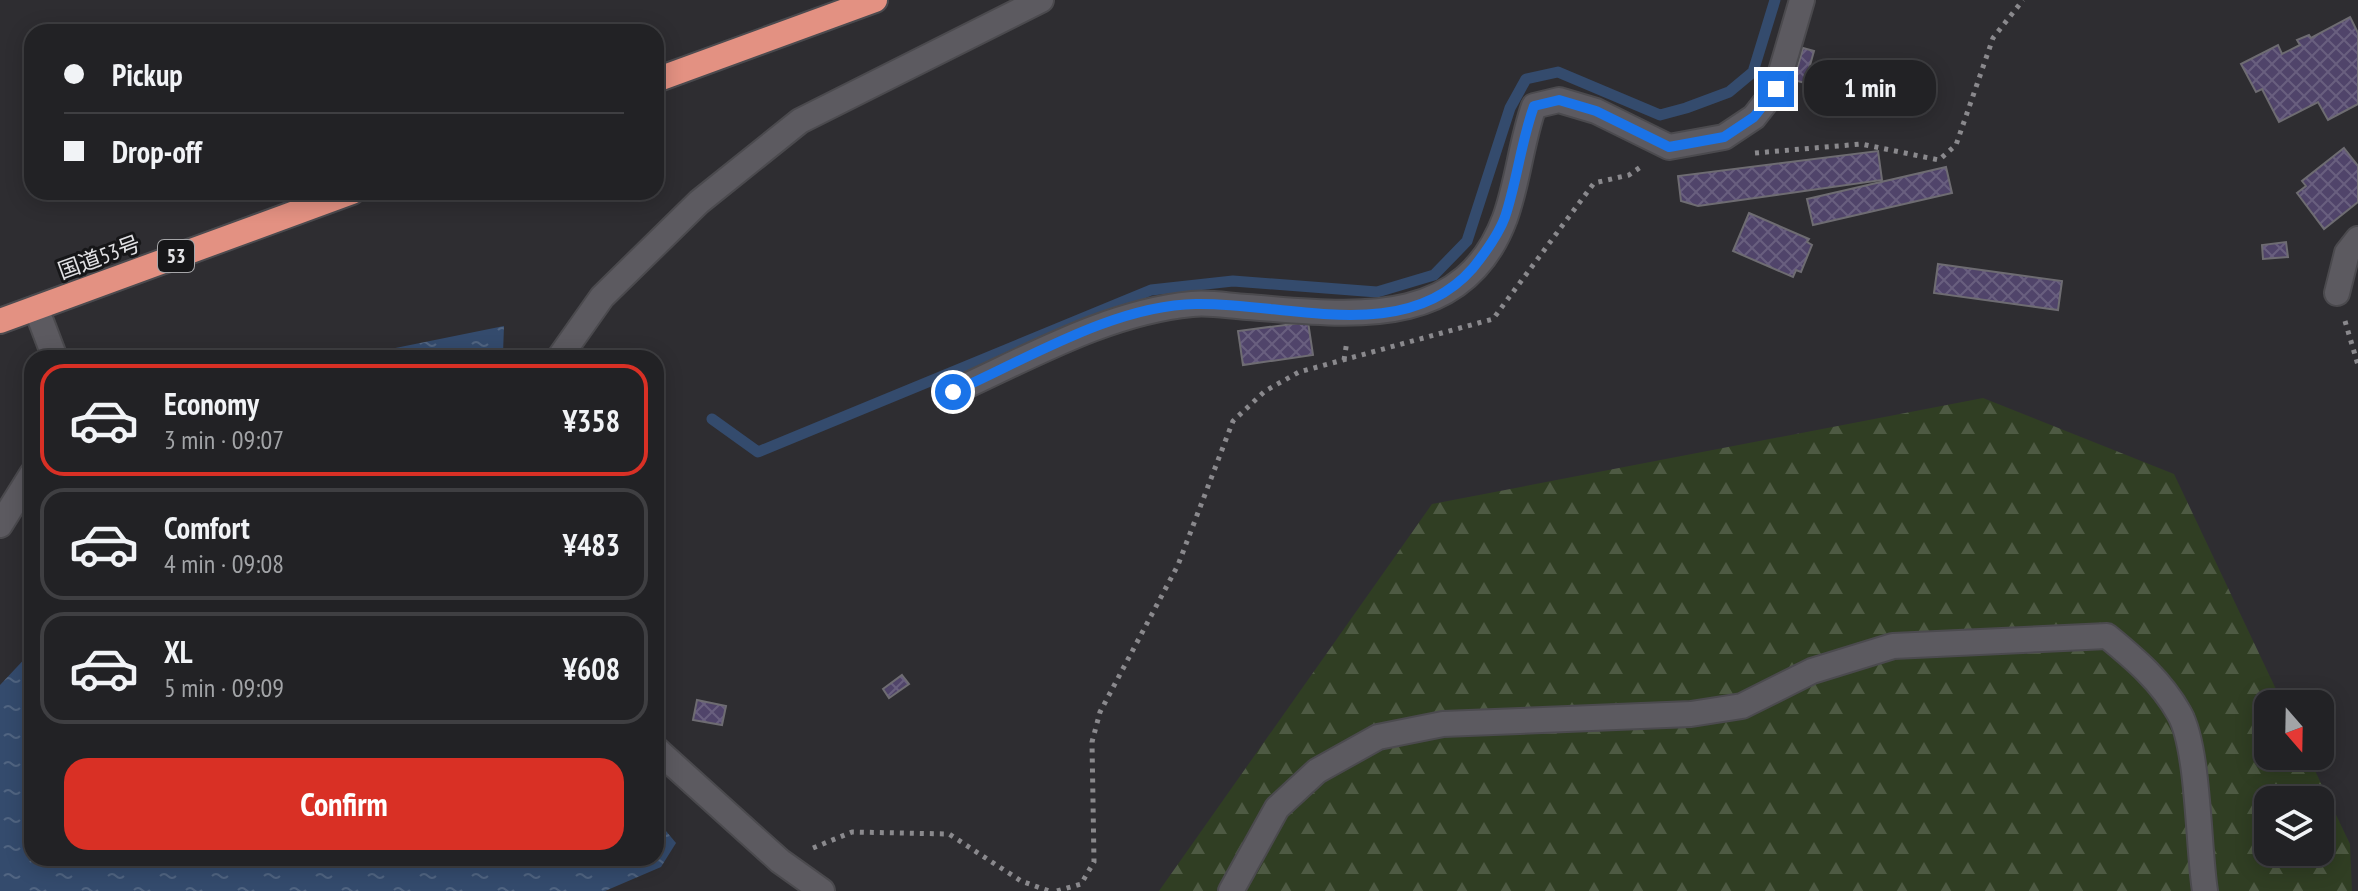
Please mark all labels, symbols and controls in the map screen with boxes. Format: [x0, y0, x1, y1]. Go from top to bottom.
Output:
text: Pickup [112, 55, 183, 94]
callout: 1 min [1804, 61, 1936, 117]
route end [1758, 71, 1794, 107]
text: 1 min [1844, 71, 1896, 104]
text: Drop-off [112, 132, 202, 171]
street label: 国道53号 [54, 229, 144, 285]
road number: 53 [158, 240, 194, 272]
route start [935, 374, 971, 410]
icon: car [68, 384, 140, 456]
text: Economy [164, 384, 259, 423]
text: ¥358 [563, 401, 620, 440]
text: 3 min · 09:07 [164, 423, 284, 456]
icon: car [68, 508, 140, 580]
text: Comfort [164, 508, 250, 547]
text: ¥483 [563, 525, 620, 564]
text: 4 min · 09:08 [164, 547, 284, 580]
icon: car [68, 632, 140, 704]
text: XL [164, 632, 193, 671]
text: ¥608 [563, 649, 620, 688]
text: 5 min · 09:09 [164, 671, 284, 704]
north arrow [2254, 690, 2334, 770]
map controls [2254, 690, 2334, 866]
button: Confirm [64, 758, 624, 850]
button: layers [2254, 786, 2334, 866]

